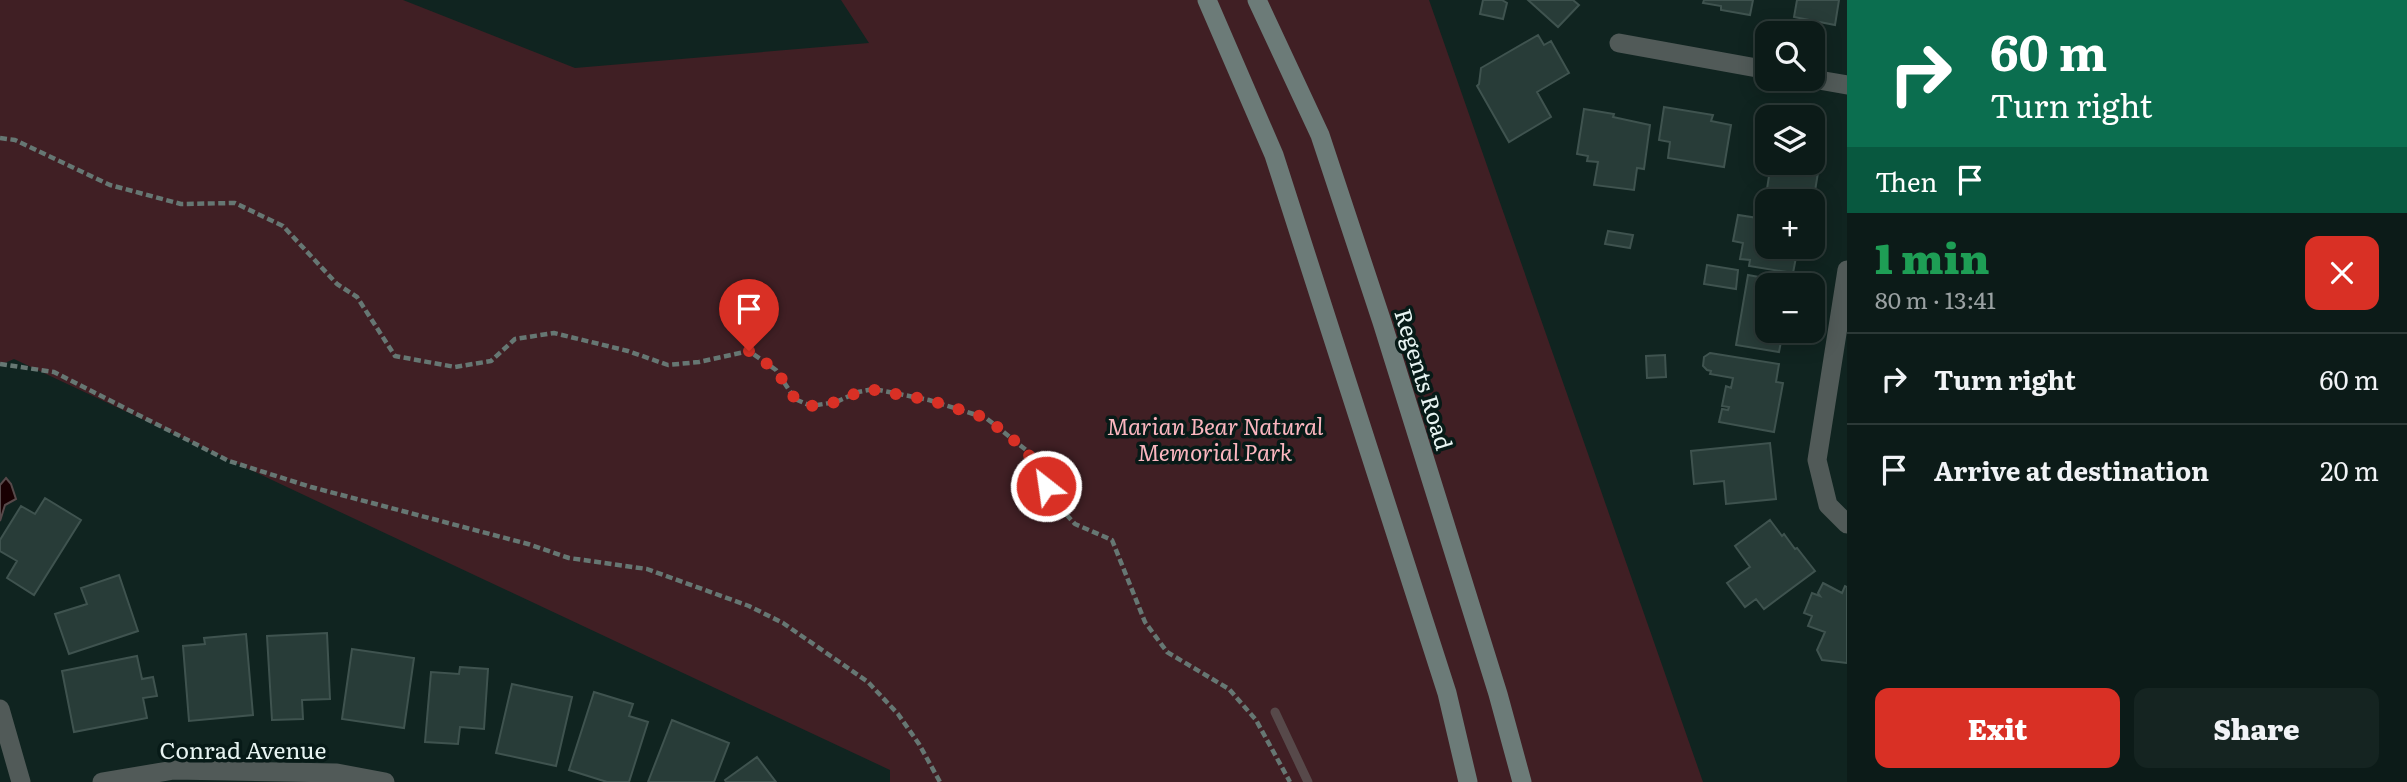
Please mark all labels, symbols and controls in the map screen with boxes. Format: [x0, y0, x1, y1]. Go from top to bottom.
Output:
text: 60 m [1990, 13, 2107, 86]
map controls [1755, 21, 1825, 343]
button: search [1755, 21, 1825, 91]
icon: right [1875, 28, 1966, 119]
text: Turn right [1990, 80, 2152, 128]
button: layers [1755, 105, 1825, 175]
text: Then [1875, 161, 1937, 200]
icon: arrive [1951, 161, 1989, 199]
button: + [1755, 189, 1825, 259]
text: 1 min [1875, 225, 1990, 287]
button: close [2305, 236, 2379, 310]
button: − [1755, 273, 1825, 343]
pin [719, 279, 779, 351]
text: 80 m · 13:41 [1875, 282, 1996, 316]
icon: arrive [730, 290, 768, 328]
street label: Regents Road [1387, 304, 1463, 454]
text: Turn right [1934, 359, 2076, 398]
text: 60 m [2320, 359, 2379, 398]
icon: right [1875, 360, 1913, 398]
park label: Marian Bear Natural Memorial Park [1107, 408, 1324, 468]
position arrow [1009, 449, 1083, 523]
text: Arrive at destination [1934, 450, 2209, 489]
text: 20 m [2320, 450, 2379, 489]
icon: arrive [1875, 451, 1913, 489]
button: Exit [1875, 688, 2120, 768]
button: Share [2134, 688, 2379, 768]
street label: Conrad Avenue [160, 732, 327, 766]

